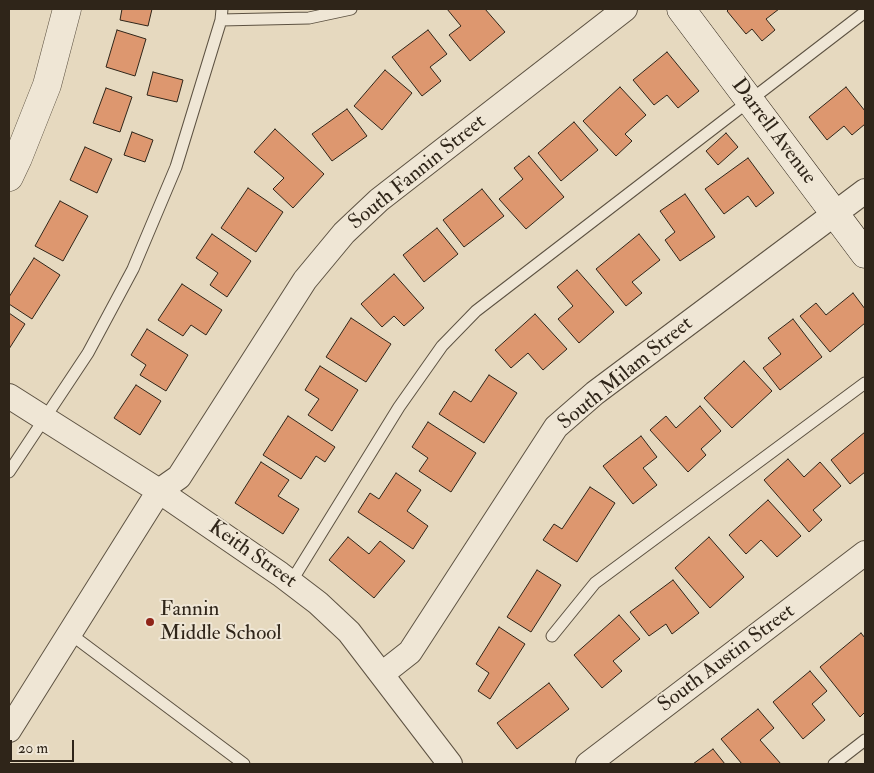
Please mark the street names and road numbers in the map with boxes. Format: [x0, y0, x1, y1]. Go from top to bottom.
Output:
street label: Darrell Avenue [725, 74, 821, 190]
street label: South Fannin Street [344, 110, 492, 236]
street label: South Milam Street [554, 312, 698, 436]
street label: Keith Street [203, 516, 301, 594]
street label: South Austin Street [654, 599, 800, 719]

